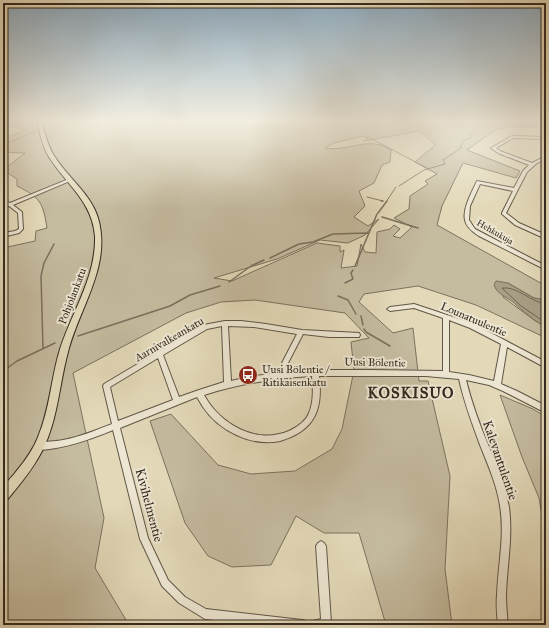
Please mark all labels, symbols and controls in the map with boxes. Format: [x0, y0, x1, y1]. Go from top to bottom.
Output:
street label: Hehkukuja [475, 217, 516, 247]
street label: Pohjolankatu [56, 266, 89, 326]
street label: Lounatuulentie [439, 300, 509, 339]
street label: Aarnivalkeankatu [132, 314, 206, 365]
street label: Uusi Bölentie [344, 355, 406, 370]
place label: Uusi Bölentie / Ritikaisenkatu [262, 363, 330, 389]
bus stop icon: Uusi Bölentie / Ritikaisenkatu [237, 364, 259, 386]
district label: KOSKISUO [367, 384, 455, 402]
street label: Kalevantulentie [479, 418, 521, 503]
street label: Kivihelmentie [132, 467, 167, 544]

